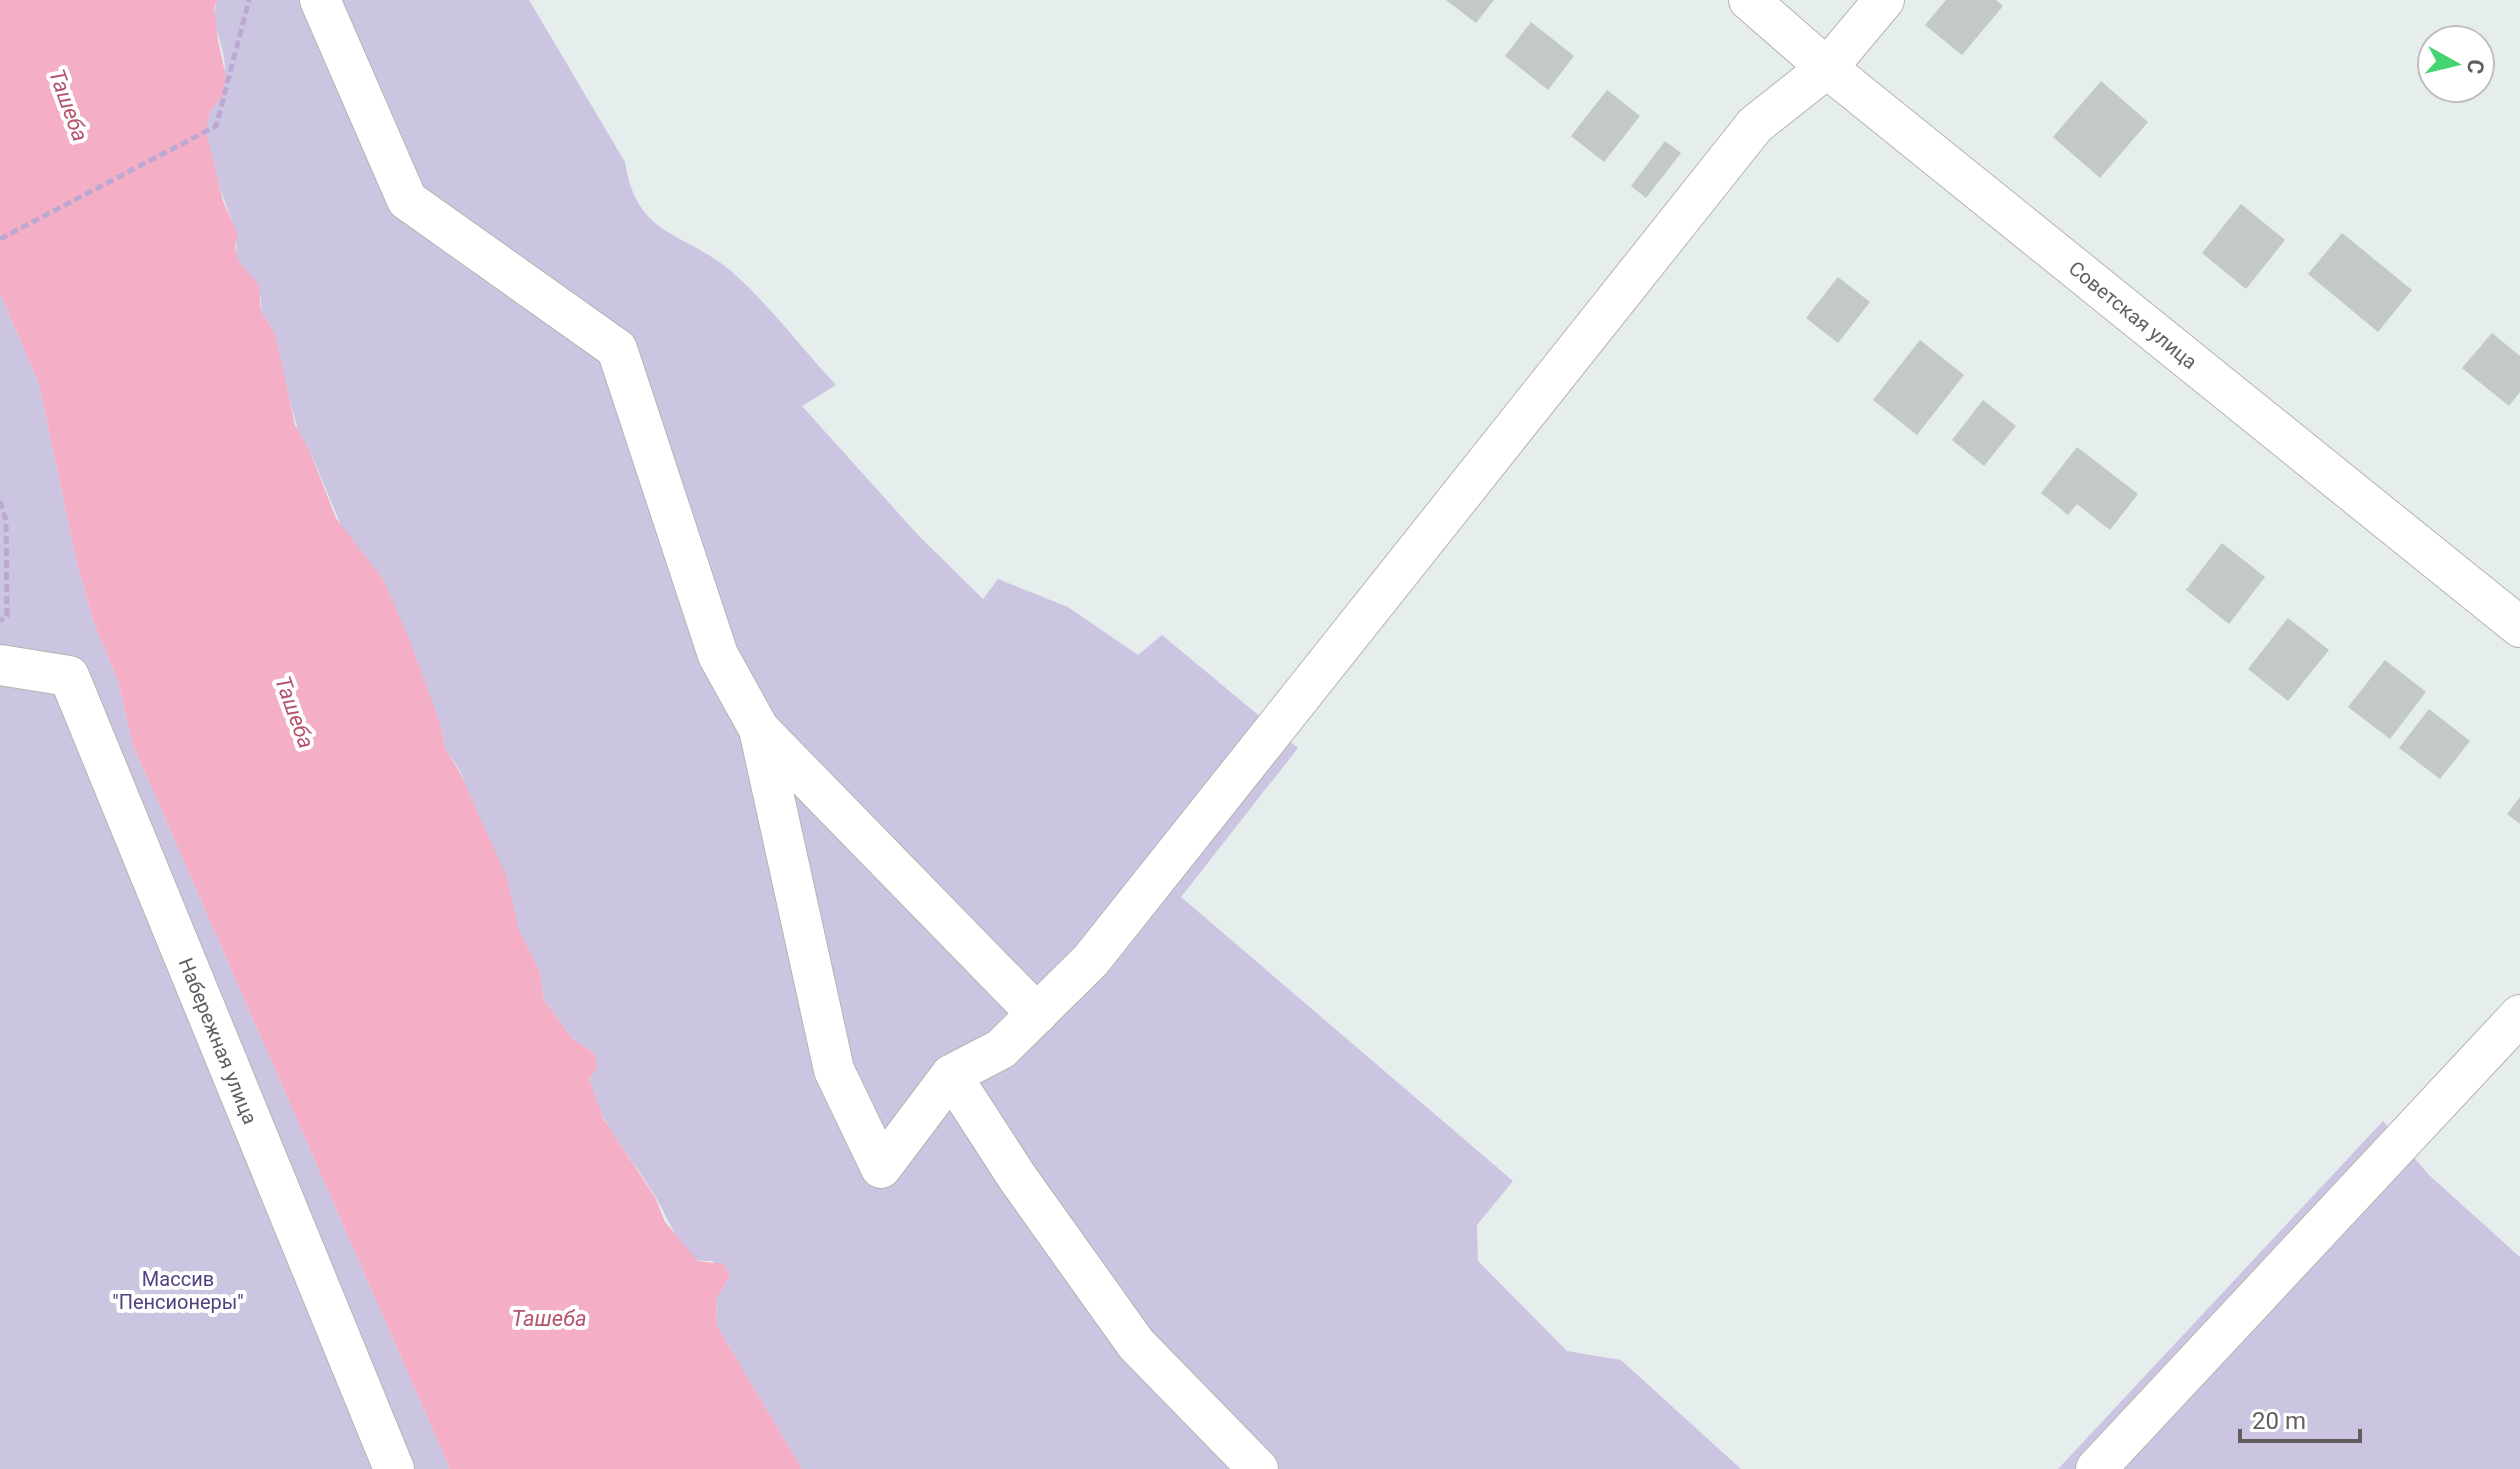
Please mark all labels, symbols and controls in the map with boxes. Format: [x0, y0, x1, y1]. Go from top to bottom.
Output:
north arrow [2416, 24, 2496, 104]
text: С [2462, 58, 2489, 76]
water label: Ташеба [44, 66, 93, 145]
street label: Советская улица [2064, 256, 2202, 374]
water label: Ташеба [270, 673, 319, 752]
street label: Набережная улица [174, 954, 262, 1128]
park label: Массив "Пенсионеры" [112, 1267, 244, 1314]
water label: Ташеба [511, 1306, 587, 1331]
scale bar [2240, 1393, 2360, 1443]
text: 20 m [2252, 1407, 2306, 1435]

